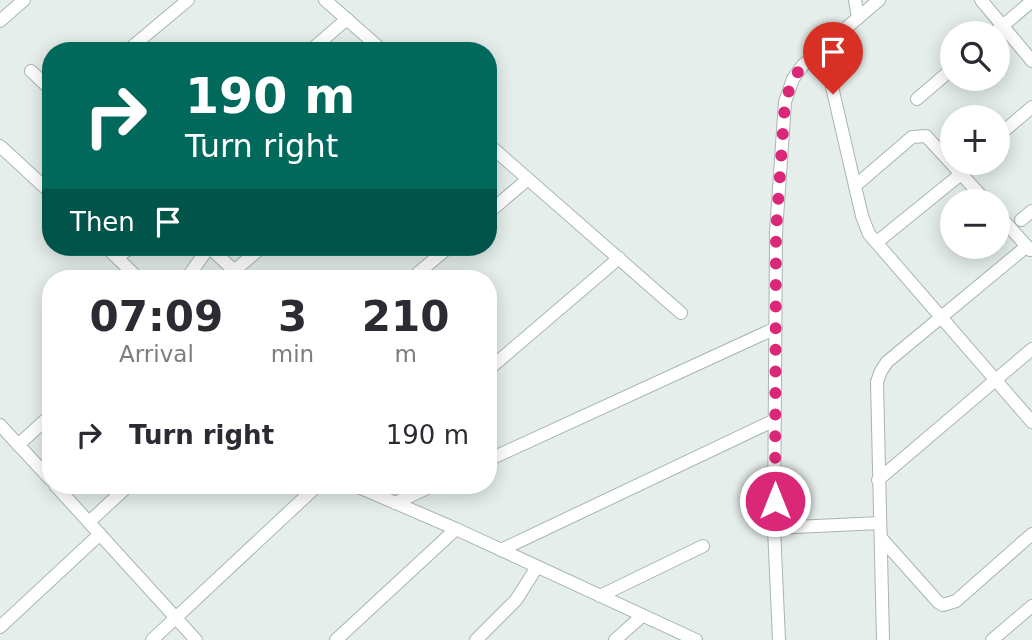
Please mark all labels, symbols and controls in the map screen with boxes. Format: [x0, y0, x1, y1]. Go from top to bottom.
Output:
map controls [940, 21, 1010, 259]
button: search [940, 21, 1010, 91]
pin [803, 22, 863, 94]
icon: arrive [814, 33, 852, 71]
text: 190 m [185, 68, 355, 125]
icon: right [70, 70, 161, 161]
button: + [940, 105, 1010, 175]
text: Turn right [185, 127, 338, 165]
button: − [940, 189, 1010, 259]
icon: arrive [149, 203, 187, 241]
text: Then [70, 207, 135, 237]
text: 07:09 [90, 292, 223, 341]
text: 3 [278, 292, 307, 341]
text: 210 [362, 292, 449, 341]
text: Arrival [119, 341, 194, 367]
text: min [271, 341, 314, 367]
text: m [394, 341, 417, 367]
icon: right [70, 416, 108, 454]
text: Turn right [129, 420, 274, 450]
text: 190 m [386, 420, 469, 450]
position arrow [738, 464, 812, 538]

